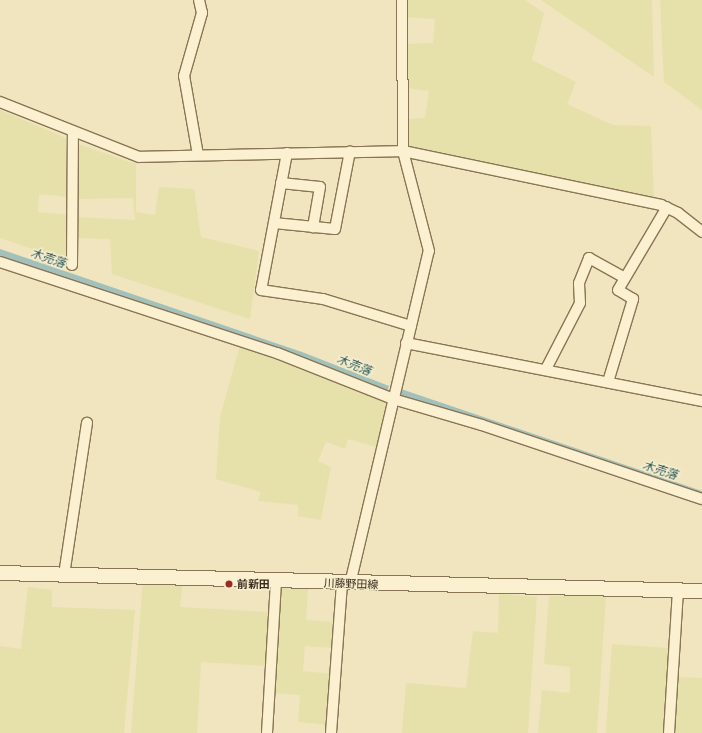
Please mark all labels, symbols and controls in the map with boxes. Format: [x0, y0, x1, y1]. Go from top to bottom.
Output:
water label: 木売落 [29, 245, 67, 271]
water label: 木売落 [335, 352, 373, 378]
water label: 木売落 [641, 458, 679, 482]
street label: 川藤野田線 [323, 576, 379, 592]
place label: 前新田 [237, 577, 270, 591]
marker: 前新田 [224, 579, 234, 589]

